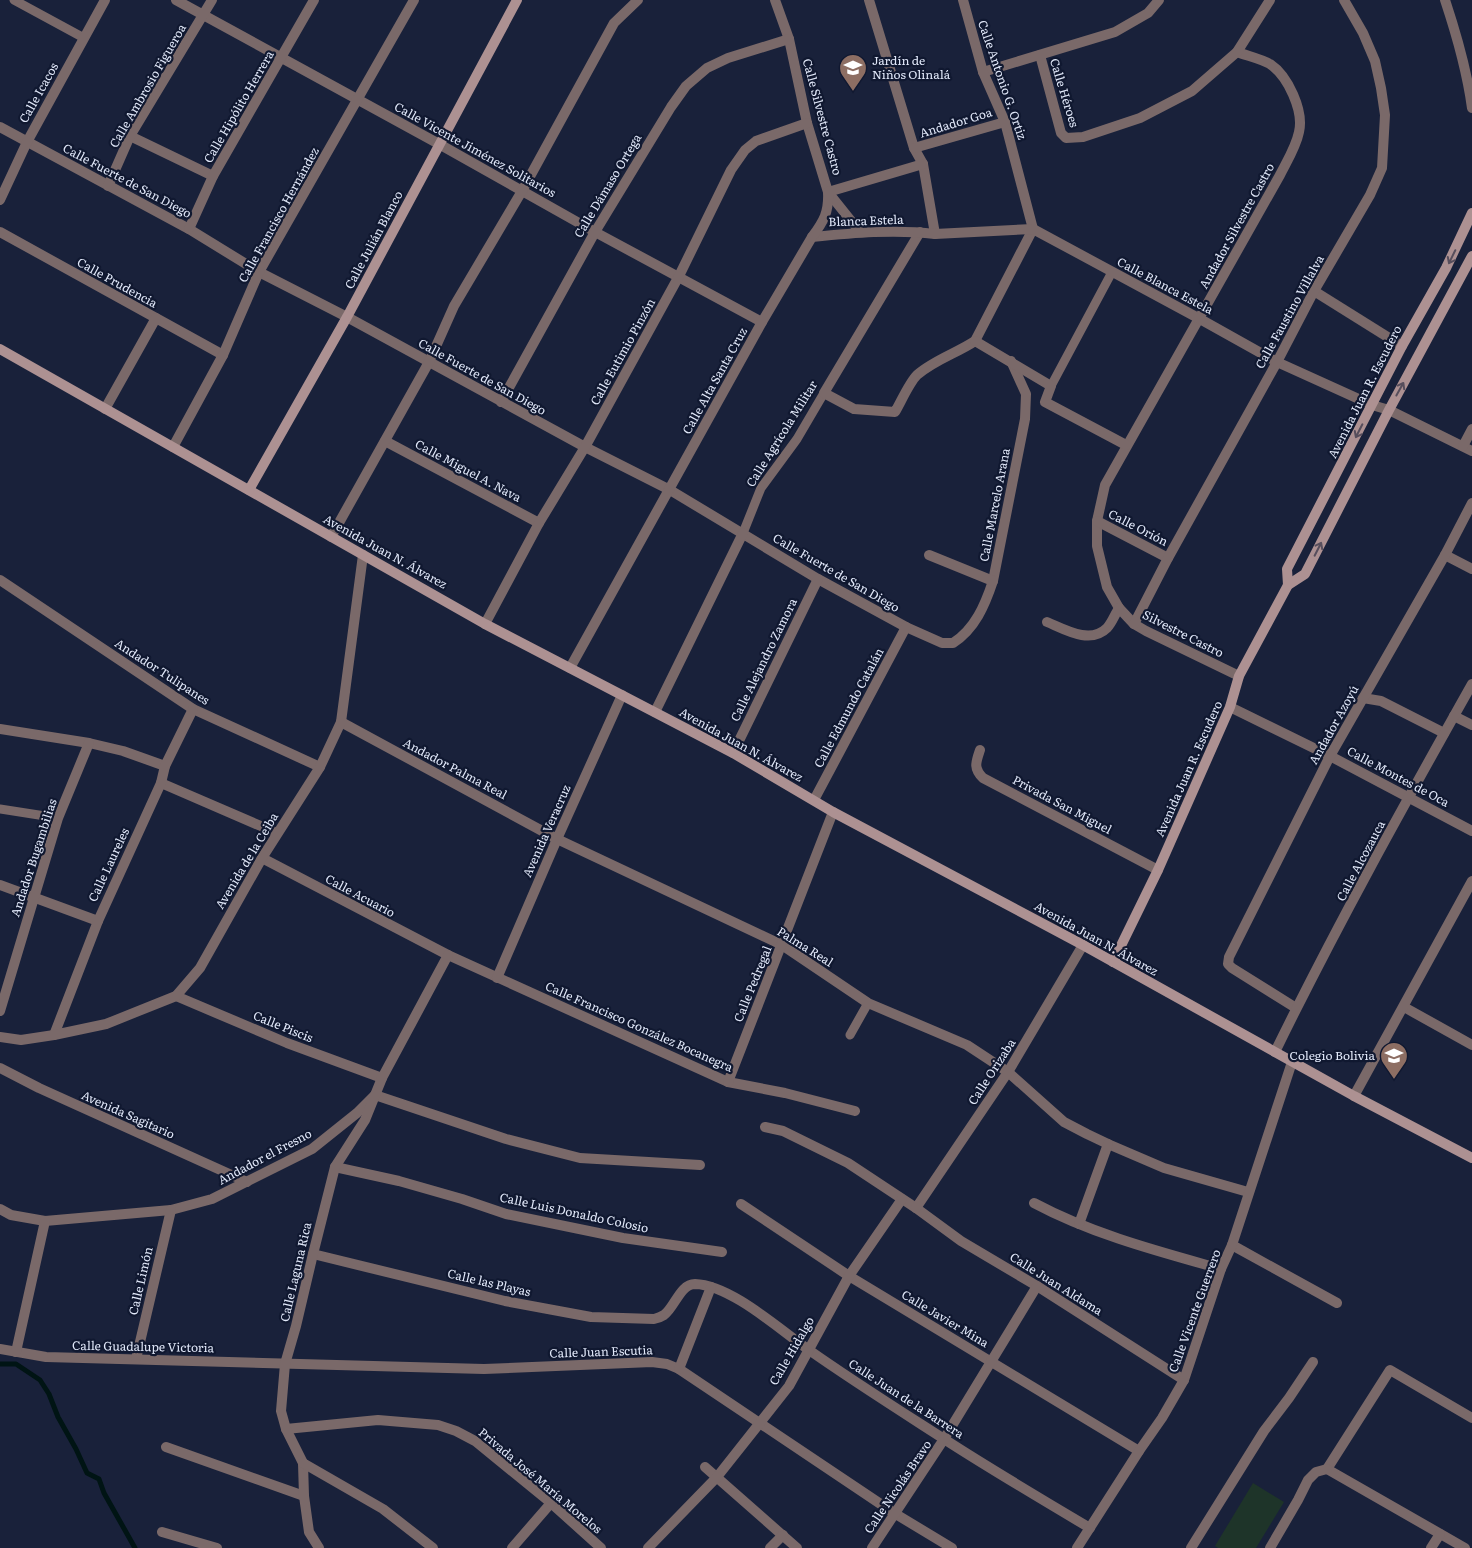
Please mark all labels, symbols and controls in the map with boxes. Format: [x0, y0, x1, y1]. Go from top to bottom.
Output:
street label: Calle Antonio G. Ortiz [974, 17, 1032, 142]
street label: Calle Ambrosio Figueroa [104, 20, 190, 151]
street label: Calle Hipólito Herrera [199, 47, 278, 166]
place label: Jardín de Niños Olinalá [872, 51, 951, 83]
school or university icon: Jardín de Niños Olinalá [838, 53, 868, 92]
street label: Calle Silvestre Castro [799, 56, 847, 177]
street label: Calle Héroes [1046, 56, 1084, 130]
street label: Calle Icacos [14, 59, 62, 126]
street label: Calle Vicente Jiménez Solitarios [391, 97, 560, 201]
street label: Andador Goa [917, 102, 995, 142]
street label: Calle Dámaso Ortega [569, 130, 646, 241]
street label: Calle Fuerte de San Diego [60, 138, 195, 222]
street label: Calle Francisco Hernández [233, 143, 323, 285]
street label: Andador Silvestre Castro [1194, 159, 1278, 292]
street label: Calle Julián Blanco [340, 187, 407, 292]
street label: Blanca Estela [828, 210, 904, 230]
one-way arrow [1446, 249, 1456, 264]
street label: Calle Faustino Villalva [1250, 251, 1328, 372]
street label: Calle Blanca Estela [1114, 252, 1217, 318]
street label: Calle Prudencia [74, 253, 161, 312]
street label: Calle Eutimio Pinzón [585, 295, 659, 408]
street label: Avenida Juan R. Escudero [1323, 322, 1406, 461]
street label: Calle Alta Santa Cruz [677, 324, 751, 437]
street label: Calle Fuerte de San Diego [415, 333, 550, 419]
street label: Calle Agrícola Militar [741, 376, 821, 490]
one-way arrow [1396, 382, 1405, 397]
one-way arrow [1354, 424, 1364, 439]
street label: Calle Miguel A. Nava [412, 434, 525, 506]
street label: Calle Marcelo Arana [974, 446, 1014, 563]
street label: Calle Orión [1105, 504, 1172, 550]
street label: Avenida Juan N. Álvarez [320, 510, 451, 593]
street label: Calle Fuerte de San Diego [770, 528, 903, 616]
one-way arrow [1314, 542, 1323, 557]
street label: Calle Alejandro Zamora [725, 594, 801, 724]
street label: Silvestre Castro [1140, 605, 1227, 661]
street label: Andador Tulipanes [112, 634, 214, 709]
street label: Calle Edmundo Catalán [809, 644, 887, 771]
street label: Andador Azoyú [1304, 681, 1363, 768]
street label: Avenida Juan R. Escudero [1150, 698, 1226, 839]
street label: Avenida Juan N. Álvarez [676, 703, 807, 786]
street label: Andador Palma Real [400, 733, 511, 803]
street label: Calle Montes de Oca [1344, 741, 1453, 811]
street label: Privada San Miguel [1010, 770, 1115, 838]
street label: Avenida Veracruz [518, 781, 575, 880]
street label: Andador Bugambilias [5, 796, 61, 919]
street label: Avenida de la Ceiba [210, 808, 282, 912]
street label: Calle Alcozauca [1331, 817, 1389, 904]
street label: Calle Laureles [83, 824, 133, 904]
street label: Calle Acuario [322, 869, 399, 921]
street label: Avenida Juan N. Álvarez [1031, 897, 1162, 980]
street label: Palma Real [774, 922, 837, 971]
street label: Calle Pedregal [729, 943, 776, 1024]
street label: Calle Francisco González Bocanegra [543, 976, 737, 1076]
street label: Calle Piscis [251, 1006, 317, 1046]
street label: Calle Orizaba [963, 1034, 1020, 1108]
school or university icon: Colegio Bolivia [1379, 1041, 1409, 1080]
place label: Colegio Bolivia [1290, 1046, 1376, 1064]
street label: Avenida Sagitario [79, 1085, 178, 1143]
street label: Andador el Fresno [214, 1124, 315, 1188]
street label: Calle Luis Donaldo Colosio [498, 1187, 650, 1237]
street label: Calle Laguna Rica [275, 1220, 315, 1323]
street label: Calle Limón [123, 1245, 157, 1317]
street label: Calle Juan Aldama [1007, 1247, 1107, 1319]
street label: Calle Vicente Guerrero [1163, 1247, 1225, 1375]
street label: Calle las Playas [446, 1264, 533, 1300]
street label: Calle Javier Mina [898, 1285, 993, 1352]
street label: Calle Hidalgo [764, 1313, 818, 1388]
street label: Calle Guadalupe Victoria [72, 1336, 215, 1356]
street label: Calle Juan Escutia [549, 1340, 654, 1362]
street label: Calle Juan de la Barrera [845, 1354, 968, 1443]
street label: Privada José María Morelos [475, 1423, 607, 1538]
street label: Calle Nicolás Bravo [859, 1436, 935, 1537]

